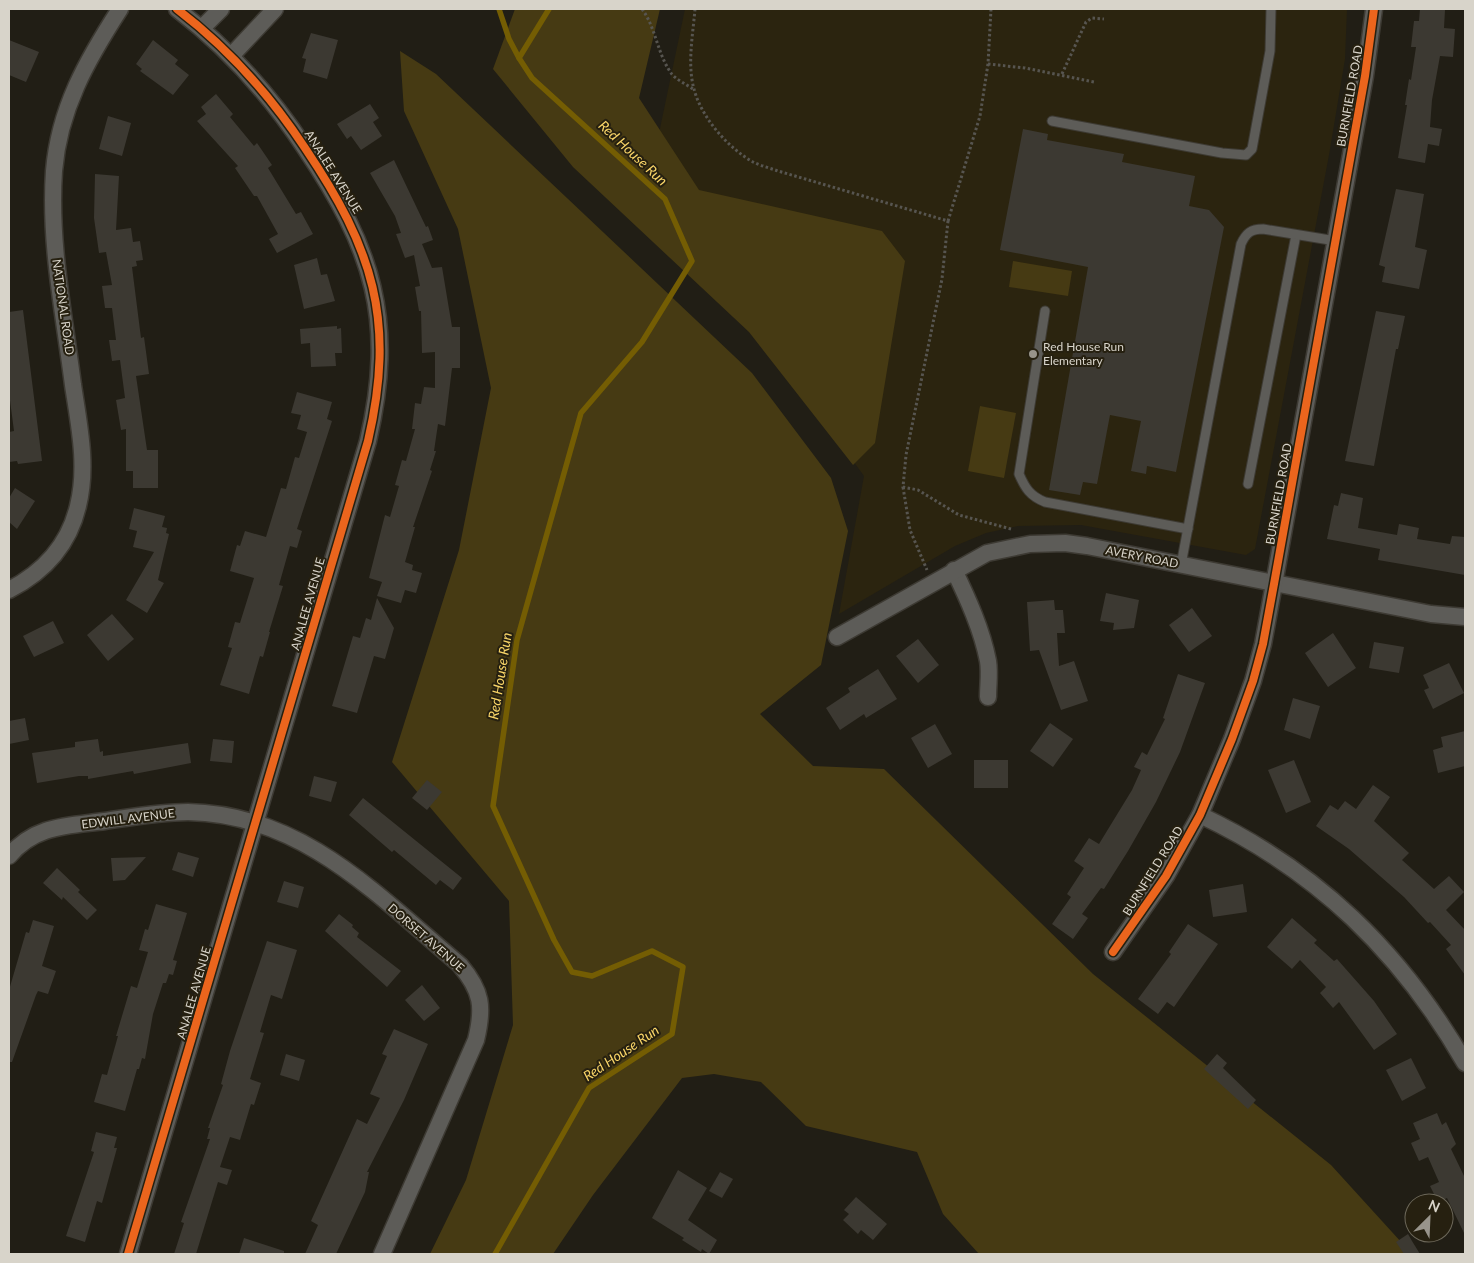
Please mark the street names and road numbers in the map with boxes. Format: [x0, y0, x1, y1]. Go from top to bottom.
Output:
street label: BURNFIELD ROAD [1333, 44, 1366, 148]
street label: ANALEE AVENUE [302, 127, 365, 216]
street label: NATIONAL ROAD [49, 258, 78, 356]
street label: BURNFIELD ROAD [1262, 442, 1295, 546]
street label: AVERY ROAD [1104, 542, 1180, 571]
street label: ANALEE AVENUE [287, 556, 328, 652]
street label: EDWILL AVENUE [80, 805, 175, 832]
street label: BURNFIELD ROAD [1119, 823, 1186, 918]
street label: DORSET AVENUE [385, 900, 468, 975]
street label: ANALEE AVENUE [173, 945, 214, 1041]

